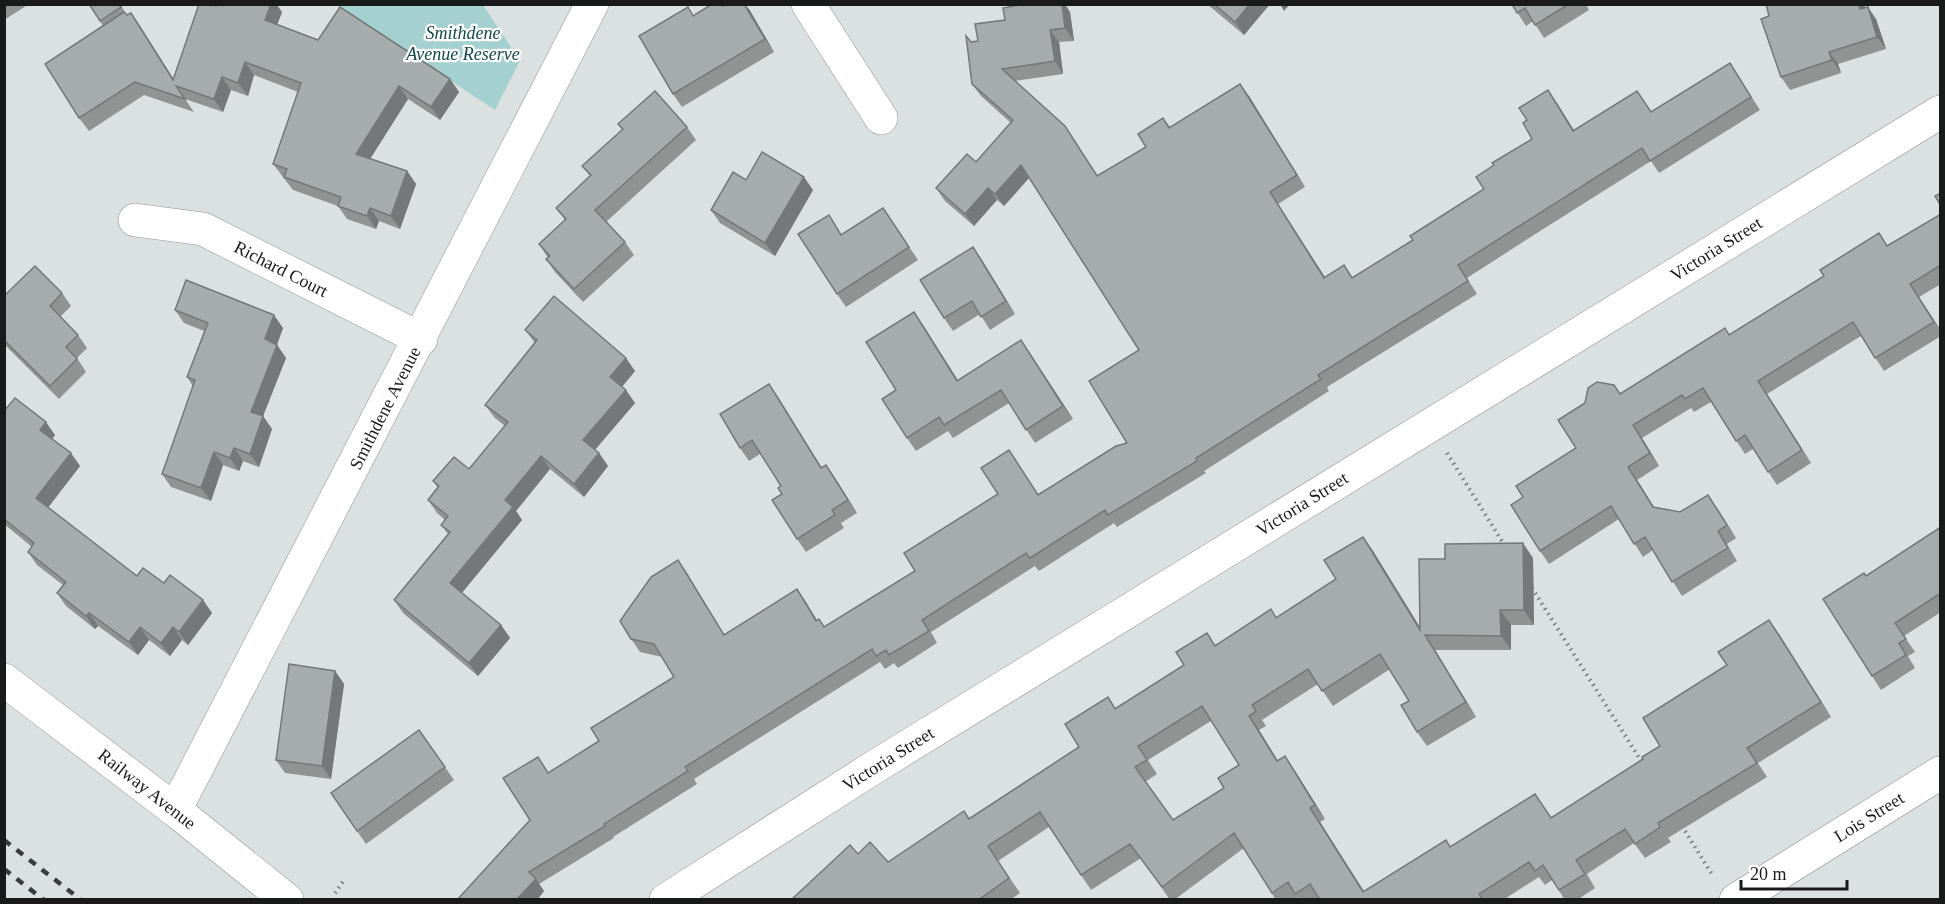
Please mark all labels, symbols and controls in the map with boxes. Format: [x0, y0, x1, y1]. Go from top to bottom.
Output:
park label: Smithdene Avenue Reserve [405, 23, 520, 64]
street label: Victoria Street [1666, 213, 1766, 285]
street label: Richard Court [231, 237, 331, 301]
street label: Smithdene Avenue [345, 343, 425, 473]
street label: Victoria Street [1252, 468, 1352, 540]
street label: Victoria Street [838, 723, 938, 795]
street label: Railway Avenue [94, 745, 200, 833]
street label: Lois Street [1830, 788, 1908, 846]
scale bar [1741, 853, 1848, 891]
text: 20 m [1750, 864, 1787, 884]

